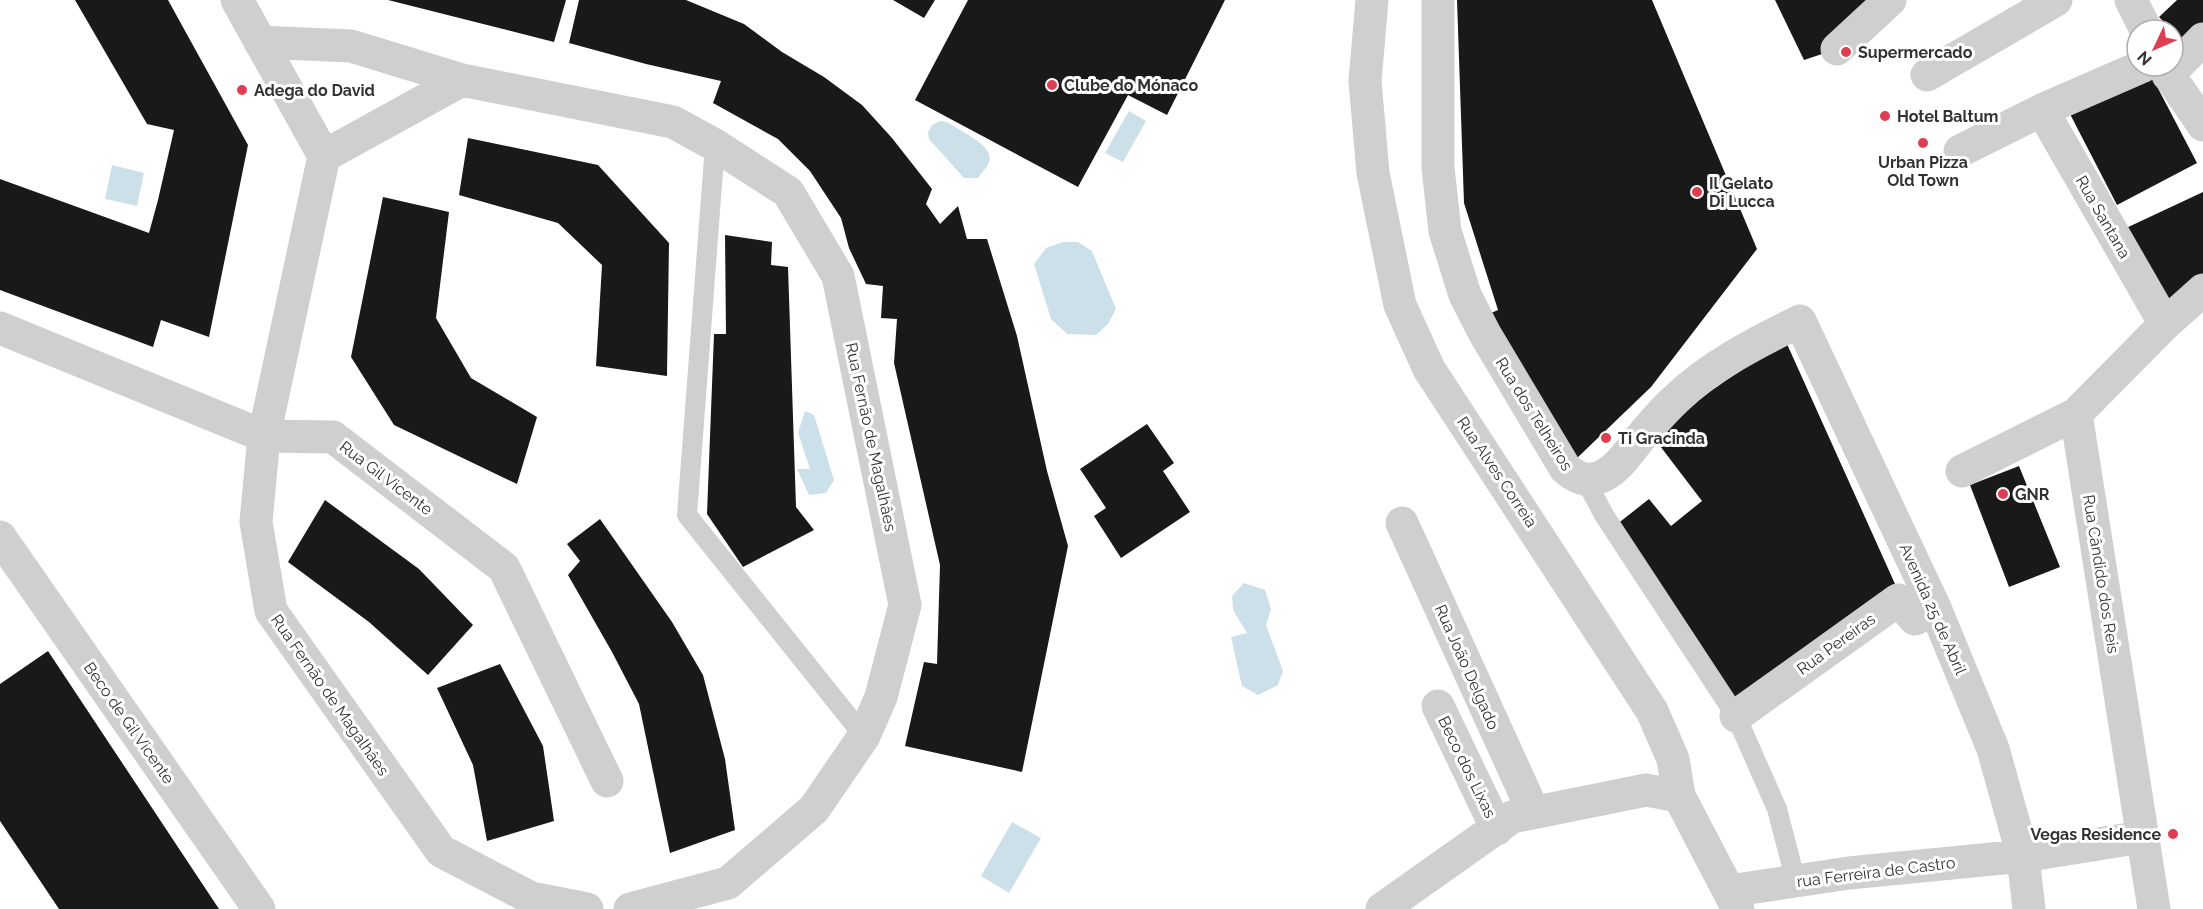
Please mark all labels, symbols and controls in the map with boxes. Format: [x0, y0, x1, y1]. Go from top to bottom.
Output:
north arrow [2125, 18, 2185, 78]
place label: Supermercado [1858, 43, 1973, 62]
marker: Supermercado [1839, 45, 1853, 59]
text: N [2133, 47, 2156, 69]
place label: Clube do Mónaco [1064, 76, 1199, 95]
marker: Clube do Mónaco [1045, 78, 1059, 92]
place label: Adega do David [254, 81, 375, 100]
marker: Adega do David [235, 83, 249, 97]
place label: Hotel Baltum [1897, 107, 1998, 126]
marker: Hotel Baltum [1878, 109, 1892, 123]
marker: Urban Pizza Old Town [1916, 136, 1930, 150]
place label: Urban Pizza Old Town [1878, 153, 1968, 190]
street label: Rua Santana [2072, 172, 2134, 262]
place label: Il Gelato Di Lucca [1709, 174, 1775, 211]
marker: Il Gelato Di Lucca [1690, 185, 1704, 199]
street label: Rua Fernão de Magalhâes [842, 341, 900, 533]
street label: Rua dos Telheiros [1492, 354, 1577, 474]
street label: Rua Alves Correia [1453, 413, 1541, 531]
place label: Ti Gracinda [1618, 429, 1705, 448]
marker: Ti Gracinda [1599, 431, 1613, 445]
street label: Rua Gil Vicente [336, 437, 436, 519]
place label: GNR [2015, 485, 2050, 504]
marker: GNR [1996, 487, 2010, 501]
street label: Rua Cândido dos Reis [2079, 493, 2123, 655]
street label: Avenida 25 de Abril [1896, 540, 1971, 678]
street label: Rua João Delgado [1431, 602, 1503, 732]
street label: Rua Pereiras [1793, 609, 1879, 679]
street label: Rua Fernão de Magalhâes [267, 611, 393, 779]
street label: Beco de Gil Vicente [80, 658, 178, 788]
street label: Beco dos Lixas [1434, 713, 1500, 821]
place label: Vegas Residence [2031, 825, 2161, 844]
marker: Vegas Residence [2166, 827, 2180, 841]
street label: rua Ferreira de Castro [1796, 853, 1956, 891]

